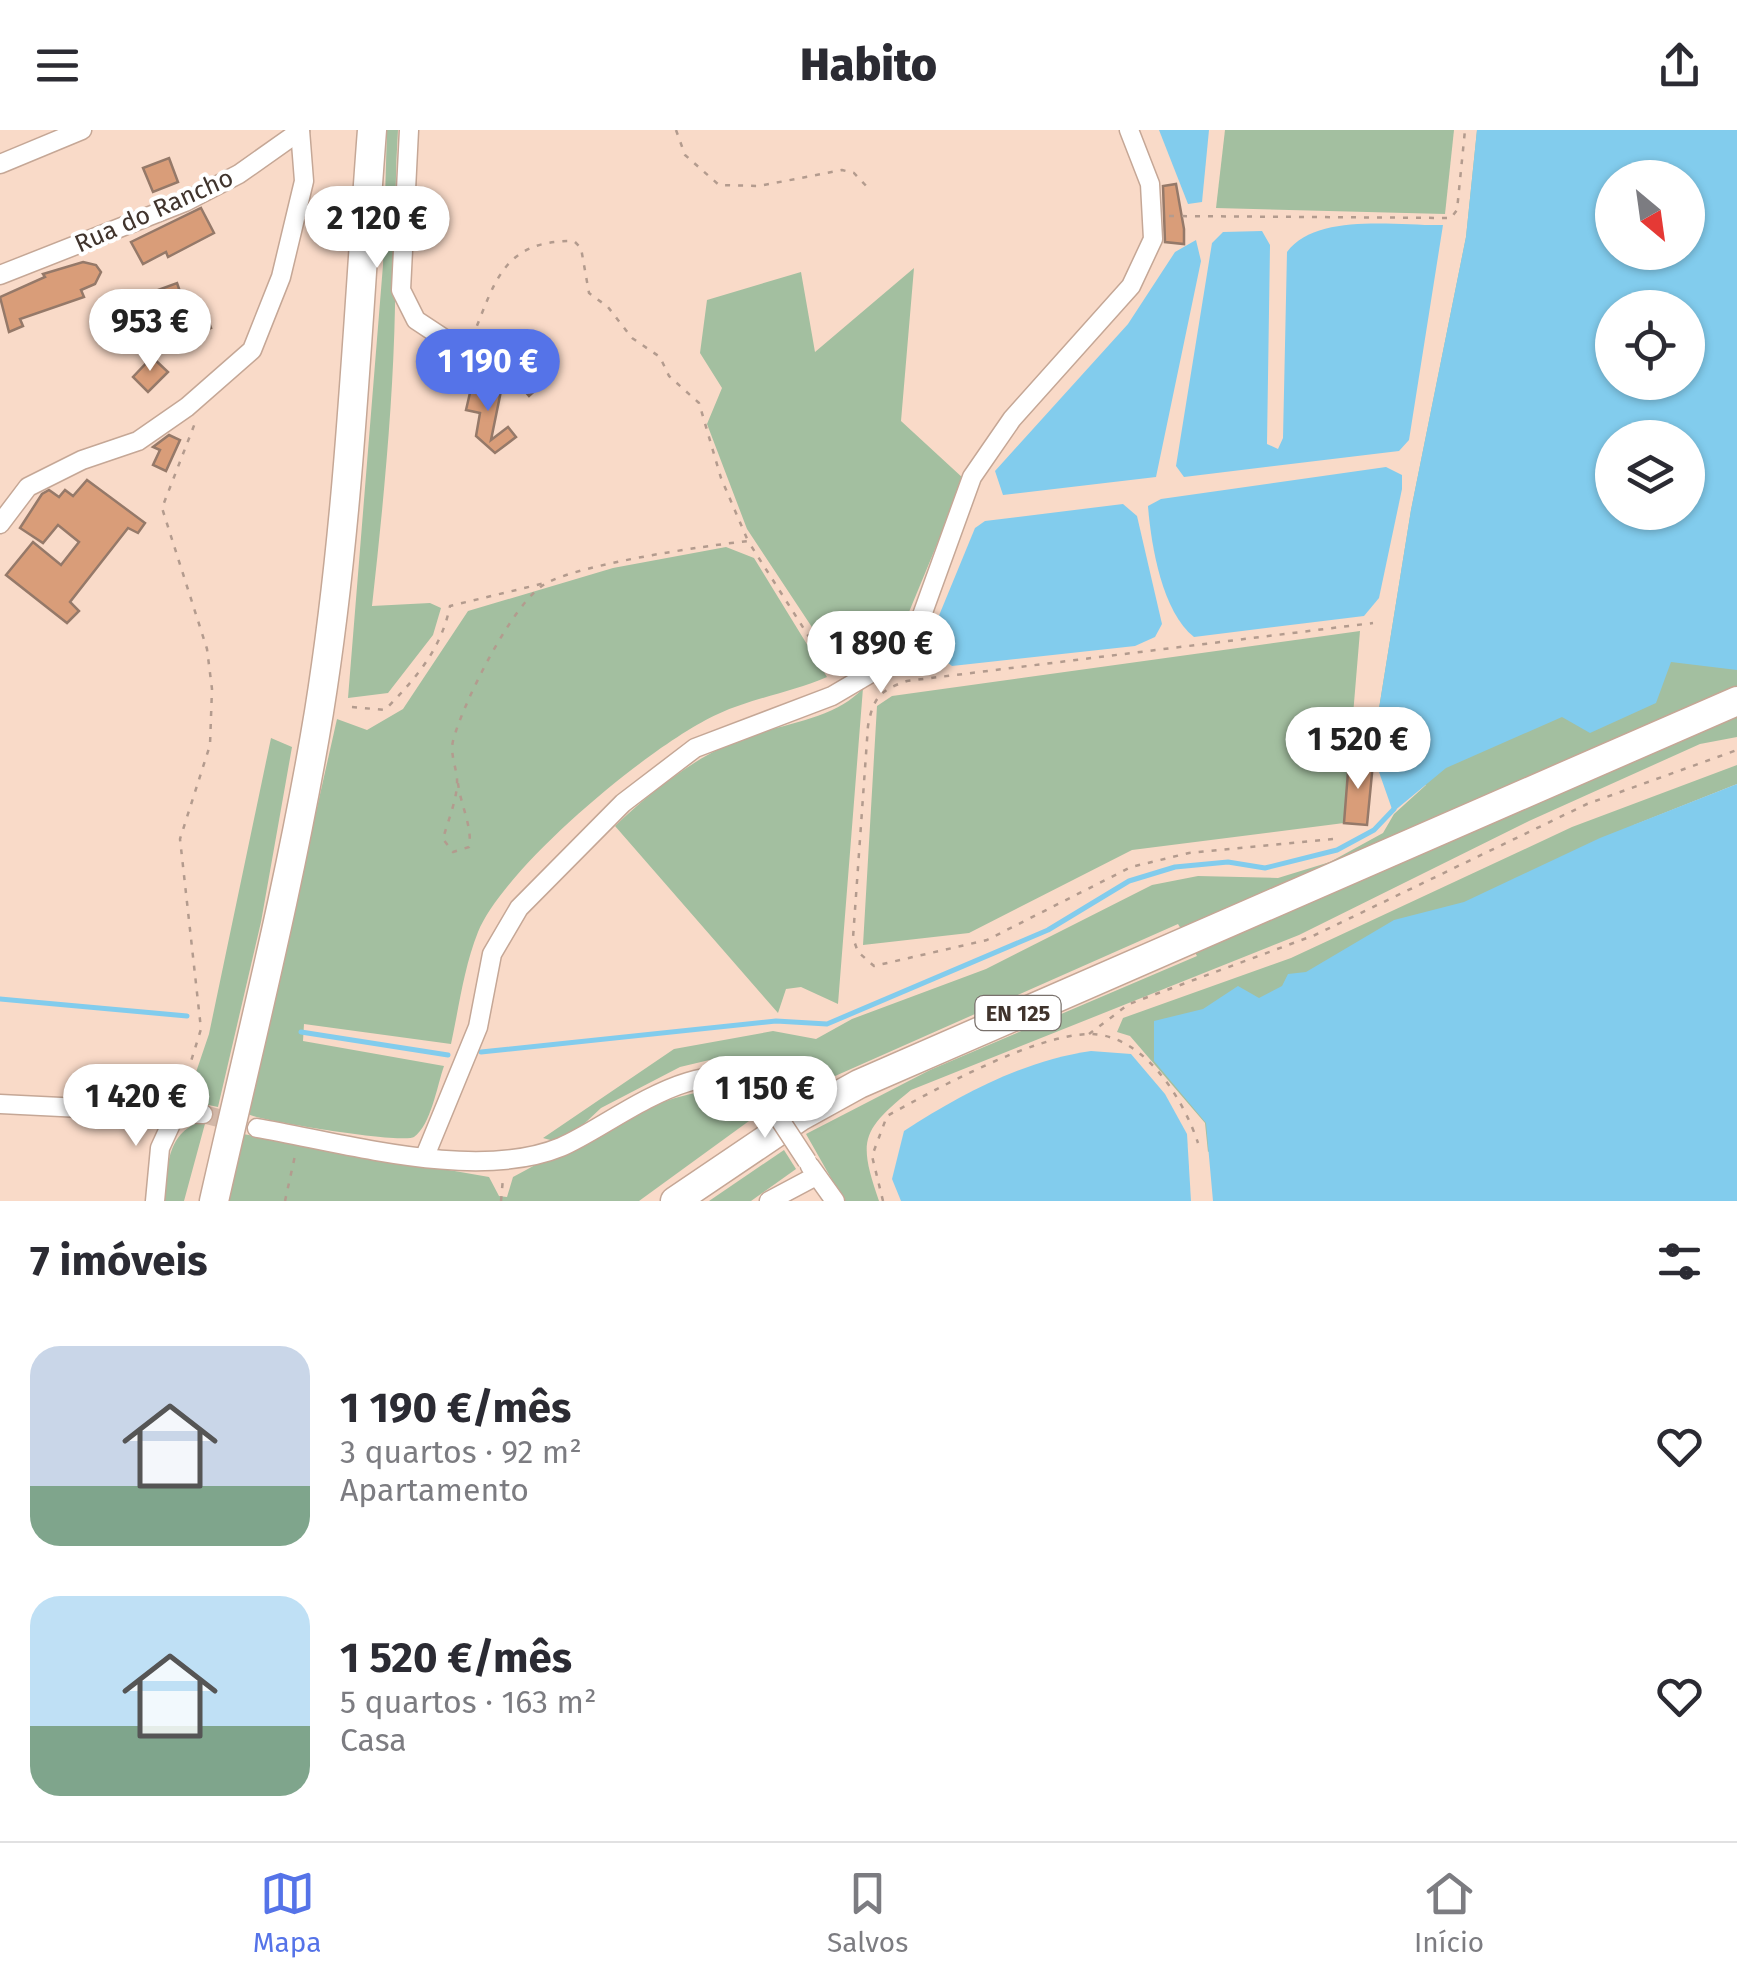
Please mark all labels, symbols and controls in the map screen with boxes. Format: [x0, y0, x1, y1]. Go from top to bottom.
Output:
icon: menu [30, 38, 85, 93]
text: Habito [800, 38, 937, 92]
icon: share [1652, 38, 1707, 93]
north arrow [1595, 160, 1705, 270]
map controls [1595, 160, 1705, 530]
street label: Rua do Rancho [70, 163, 238, 259]
pin: 2 120 € [285, 186, 469, 271]
text: 2 120 € [327, 199, 427, 237]
pin: 953 € [80, 289, 220, 374]
button: locate [1595, 290, 1705, 400]
text: 953 € [111, 302, 189, 340]
pin: 1 190 € [396, 329, 580, 414]
text: 1 190 € [438, 342, 538, 380]
button: layers [1595, 420, 1705, 530]
pin: 1 890 € [789, 611, 973, 696]
text: 1 890 € [829, 624, 933, 662]
pin: 1 520 € [1266, 707, 1450, 792]
text: 1 520 € [1308, 720, 1408, 758]
road number: EN 125 [976, 996, 1060, 1030]
pin: 1 150 € [673, 1056, 857, 1141]
pin: 1 420 € [44, 1064, 228, 1149]
text: 1 150 € [715, 1069, 815, 1107]
text: 1 420 € [85, 1077, 187, 1115]
icon: filters [1652, 1234, 1707, 1289]
text: 7 imóveis [30, 1236, 208, 1286]
text: 1 190 €/mês [340, 1383, 571, 1433]
icon: home [110, 1386, 230, 1506]
icon: heart [1652, 1419, 1707, 1474]
text: 3 quartos · 92 m² [340, 1433, 582, 1471]
text: Apartamento [340, 1471, 529, 1509]
text: 1 520 €/mês [340, 1633, 572, 1683]
icon: home [110, 1636, 230, 1756]
icon: heart [1652, 1669, 1707, 1724]
text: 5 quartos · 163 m² [340, 1683, 596, 1721]
text: Casa [340, 1721, 407, 1759]
tab: Mapa [253, 1866, 321, 1959]
tab: Salvos [827, 1866, 908, 1959]
tab: Início [1414, 1866, 1484, 1959]

